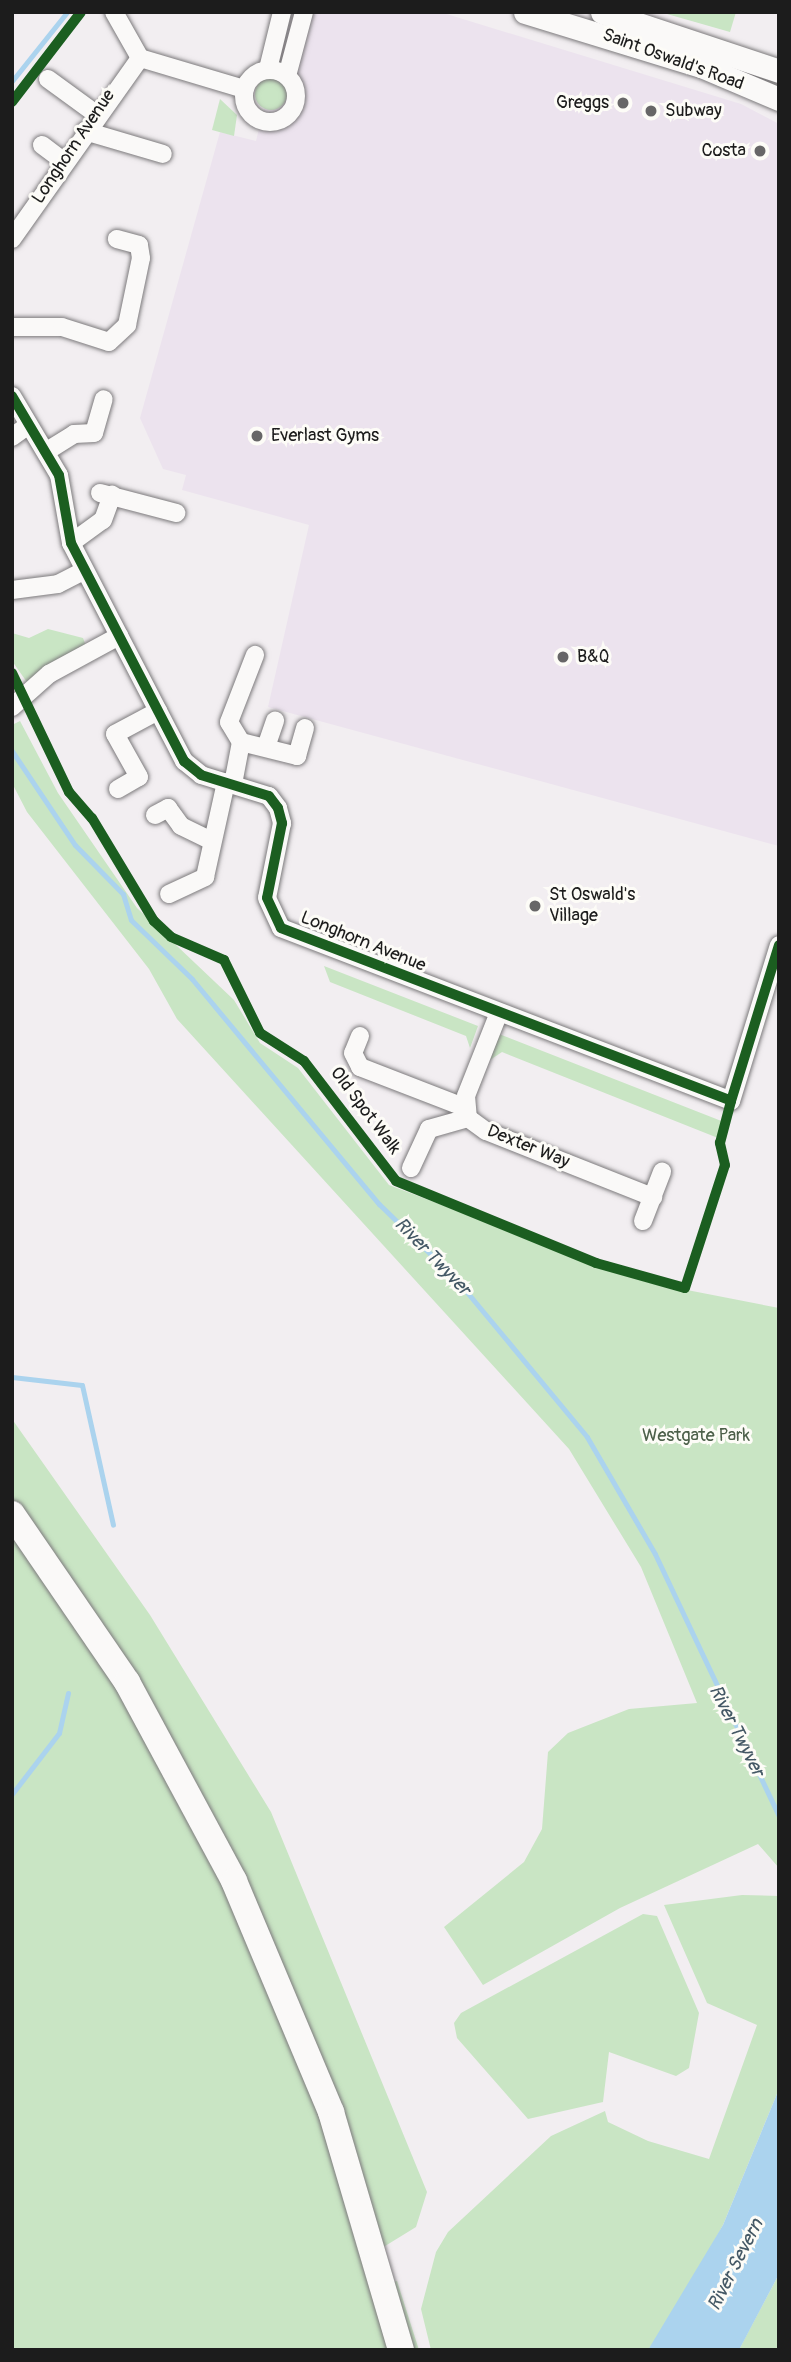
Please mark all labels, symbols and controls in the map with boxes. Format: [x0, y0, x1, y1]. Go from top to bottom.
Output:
street label: Saint Oswald's Road [599, 24, 747, 96]
street label: Longhorn Avenue [28, 86, 120, 208]
place label: Greggs [556, 92, 609, 114]
marker: Greggs [615, 95, 631, 111]
place label: Subway [665, 100, 722, 122]
marker: Subway [643, 103, 659, 119]
place label: Costa [702, 140, 746, 162]
marker: Costa [752, 143, 768, 159]
place label: Everlast Gyms [271, 425, 379, 447]
marker: Everlast Gyms [249, 428, 265, 444]
place label: B&Q [577, 646, 609, 668]
marker: B&Q [555, 649, 571, 665]
place label: St Oswald's Village [549, 885, 635, 928]
marker: St Oswald's Village [527, 898, 543, 914]
street label: Longhorn Avenue [297, 907, 429, 977]
street label: Old Spot Walk [325, 1063, 405, 1159]
street label: Dexter Way [484, 1121, 572, 1173]
water label: River Twyver [389, 1213, 475, 1301]
park label: Westgate Park [642, 1425, 750, 1447]
water label: River Twyver [703, 1682, 769, 1780]
water label: River Severn [703, 2215, 769, 2315]

